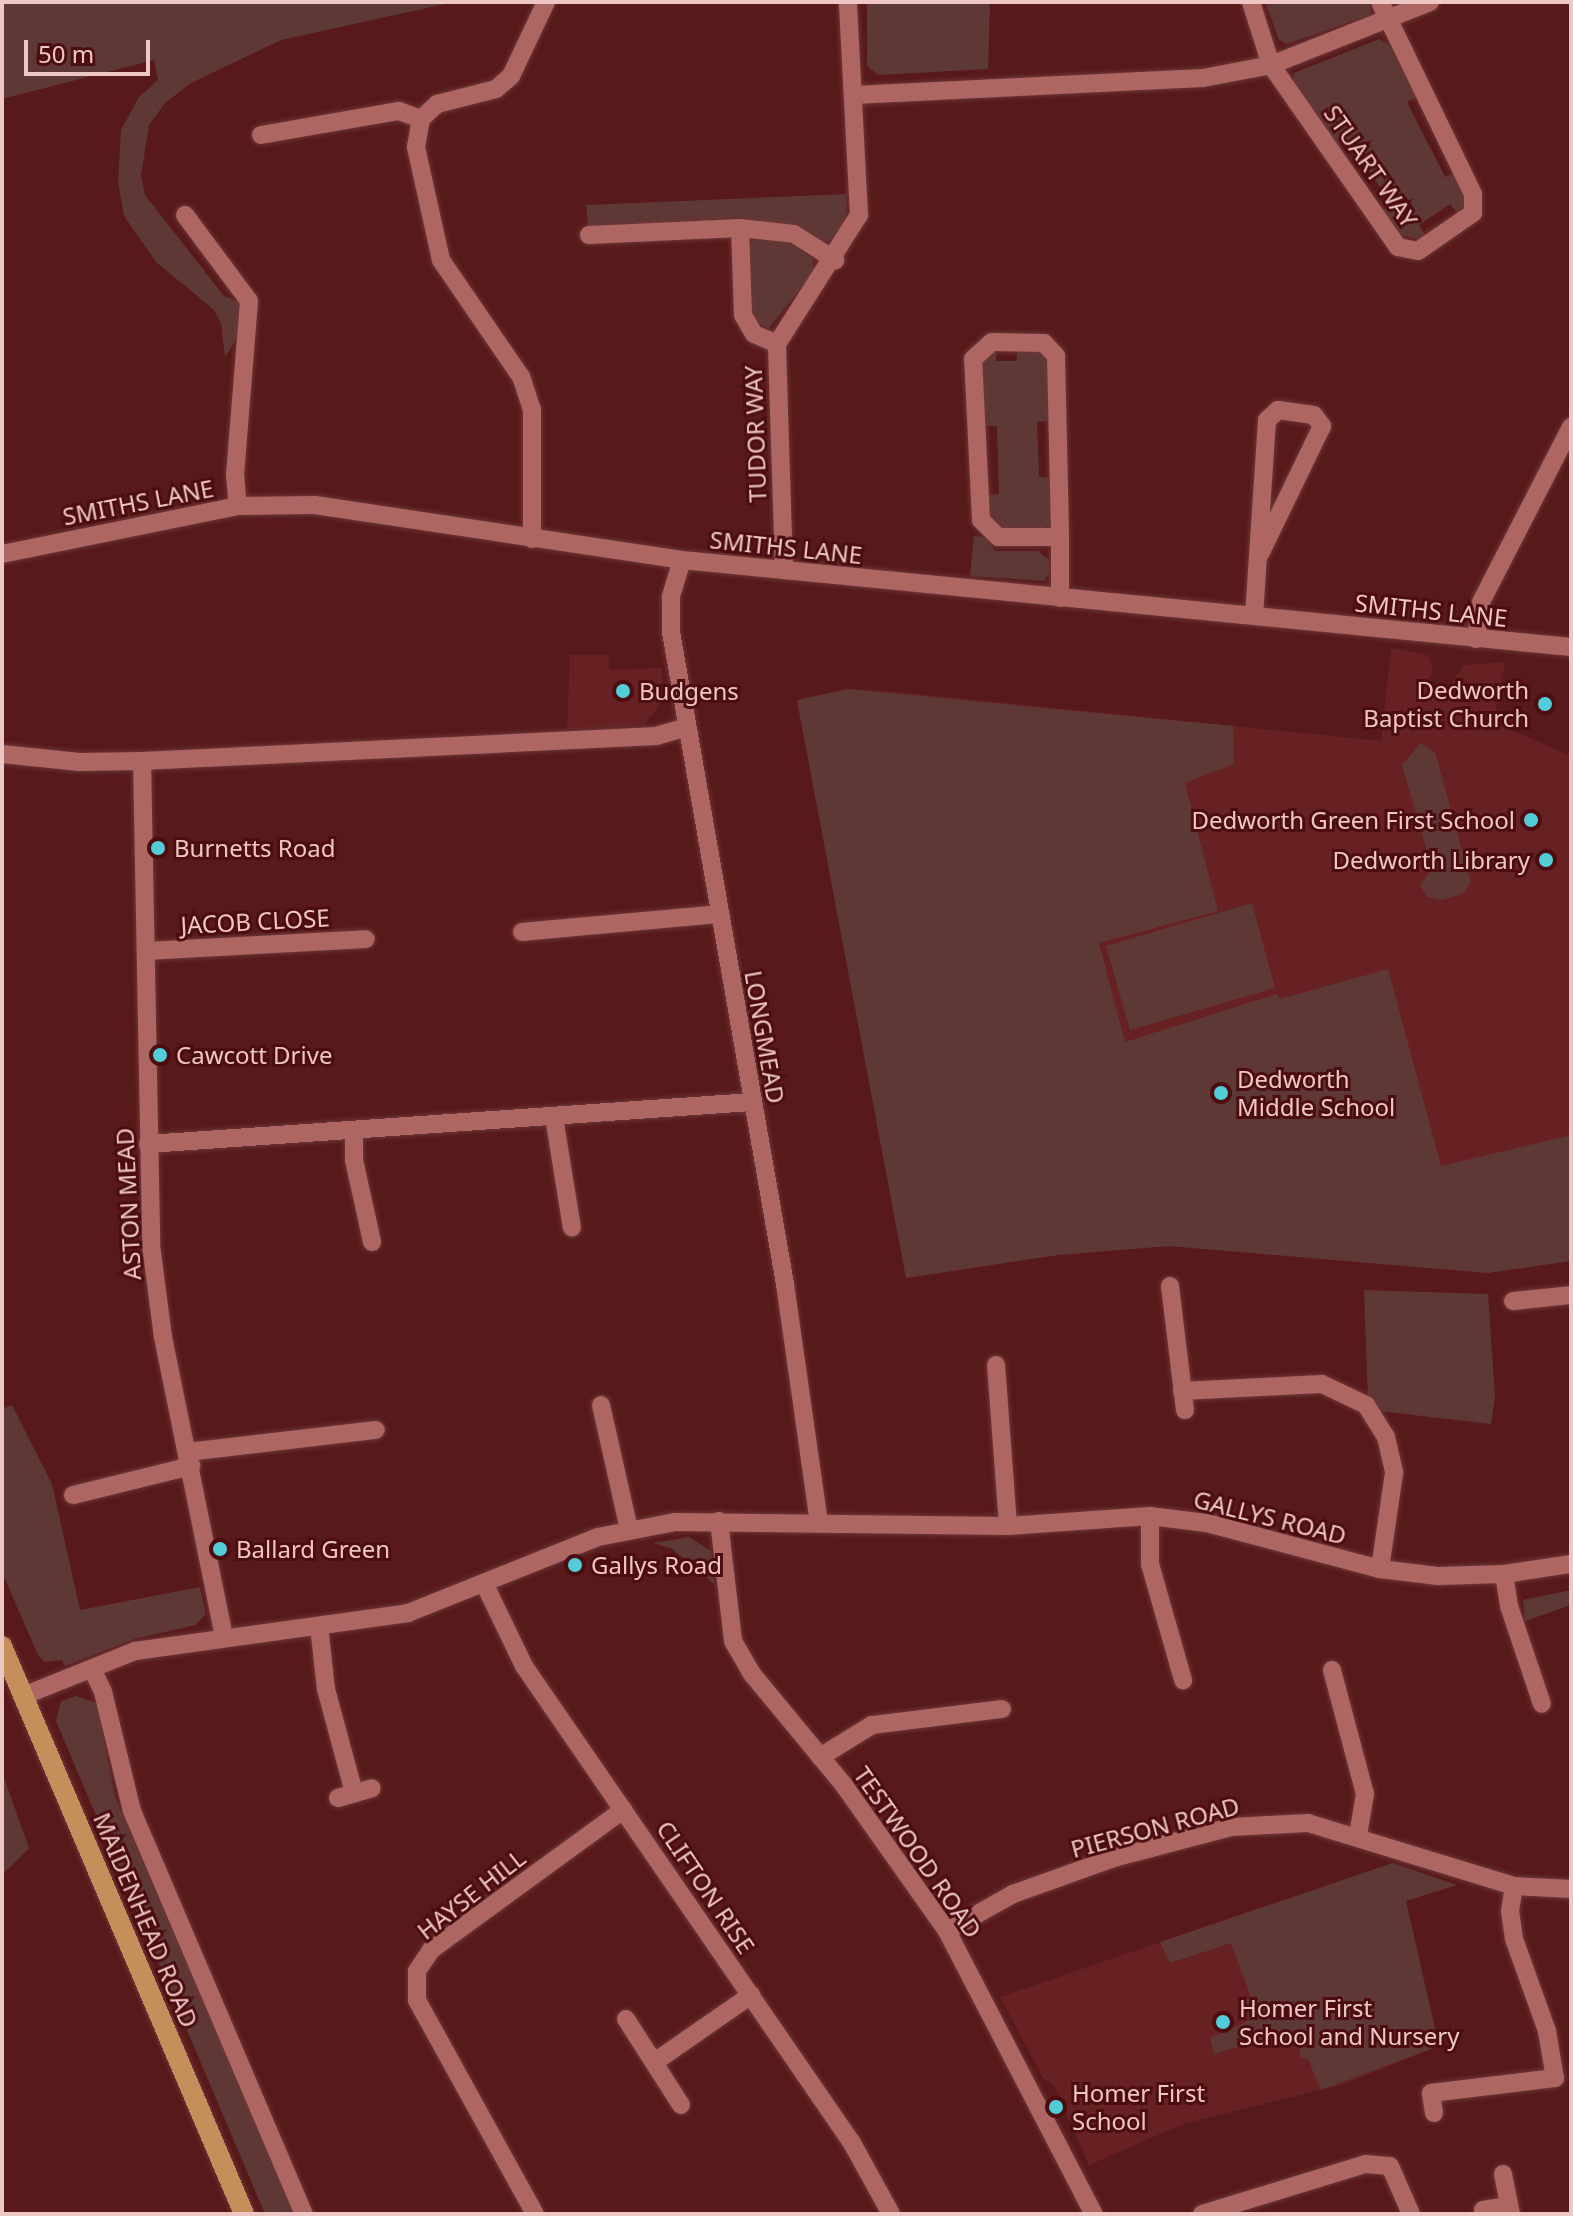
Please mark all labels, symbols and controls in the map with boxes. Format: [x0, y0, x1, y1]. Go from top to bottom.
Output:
scale bar [28, 24, 154, 74]
text: 50 m [38, 37, 94, 70]
street label: STUART WAY [1318, 99, 1424, 233]
street label: TUDOR WAY [738, 365, 772, 503]
street label: SMITHS LANE [60, 473, 216, 531]
street label: SMITHS LANE [708, 525, 864, 569]
street label: SMITHS LANE [1353, 588, 1509, 632]
place label: Dedworth Baptist Church [1363, 676, 1529, 732]
place label: Budgens [639, 677, 739, 705]
marker: Budgens [614, 682, 632, 700]
marker: Dedworth Baptist Church [1536, 695, 1554, 713]
place label: Dedworth Green First School [1191, 806, 1515, 834]
marker: Dedworth Green First School [1522, 811, 1540, 829]
place label: Burnetts Road [174, 834, 335, 862]
marker: Burnetts Road [149, 839, 167, 857]
place label: Dedworth Library [1333, 846, 1530, 874]
marker: Dedworth Library [1537, 851, 1555, 869]
street label: JACOB CLOSE [180, 903, 330, 939]
street label: LONGMEAD [739, 968, 791, 1106]
place label: Cawcott Drive [176, 1041, 332, 1069]
marker: Cawcott Drive [151, 1046, 169, 1064]
place label: Dedworth Middle School [1237, 1065, 1395, 1121]
marker: Dedworth Middle School [1212, 1084, 1230, 1102]
street label: ASTON MEAD [110, 1127, 146, 1281]
street label: GALLYS ROAD [1191, 1484, 1349, 1550]
place label: Ballard Green [236, 1535, 390, 1563]
marker: Ballard Green [211, 1540, 229, 1558]
place label: Gallys Road [591, 1551, 722, 1579]
marker: Gallys Road [566, 1556, 584, 1574]
street label: TESTWOOD ROAD [848, 1761, 988, 1943]
street label: PIERSON ROAD [1068, 1791, 1242, 1863]
street label: MAIDENHEAD ROAD [88, 1808, 204, 2032]
street label: CLIFTON RISE [651, 1815, 761, 1959]
street label: HAYSE HILL [411, 1843, 531, 1945]
place label: Homer First School and Nursery [1239, 1994, 1459, 2050]
marker: Homer First School and Nursery [1214, 2013, 1232, 2031]
place label: Homer First School [1072, 2079, 1205, 2135]
marker: Homer First School [1047, 2098, 1065, 2116]

